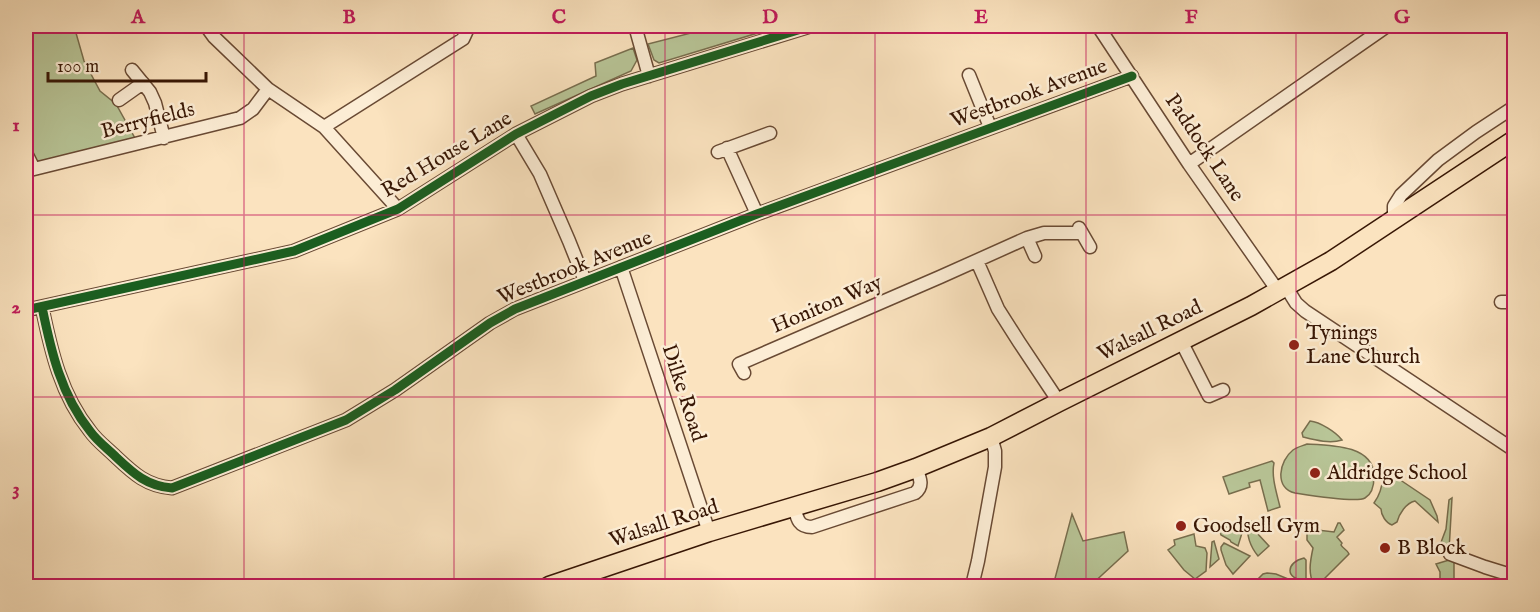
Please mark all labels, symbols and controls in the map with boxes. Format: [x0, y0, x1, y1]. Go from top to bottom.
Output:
text: A [130, 5, 146, 30]
text: B [342, 5, 356, 30]
text: C [552, 5, 566, 30]
text: D [762, 5, 778, 30]
text: E [974, 5, 988, 30]
text: F [1185, 5, 1198, 30]
text: G [1394, 5, 1411, 30]
scale bar [48, 45, 206, 83]
street label: Westbrook Avenue [947, 53, 1111, 135]
text: 100 m [57, 56, 99, 79]
street label: Paddock Lane [1158, 89, 1250, 207]
street label: Berryfields [98, 96, 198, 146]
street label: Red House Lane [377, 105, 517, 205]
text: 1 [12, 113, 20, 138]
street label: Westbrook Avenue [494, 225, 657, 311]
street label: Honiton Way [768, 269, 887, 340]
street label: Walsall Road [1093, 294, 1208, 368]
text: 2 [11, 295, 21, 320]
place label: Tynings Lane Church [1306, 320, 1420, 371]
marker: Tynings Lane Church [1287, 338, 1301, 352]
street label: Dilke Road [655, 341, 712, 446]
place label: Aldridge School [1326, 460, 1468, 487]
marker: Aldridge School [1308, 466, 1322, 480]
text: 3 [12, 477, 20, 502]
street label: Walsall Road [606, 493, 723, 554]
place label: Goodsell Gym [1193, 513, 1320, 540]
marker: Goodsell Gym [1174, 519, 1188, 533]
place label: B Block [1397, 535, 1467, 562]
marker: B Block [1378, 541, 1392, 555]

